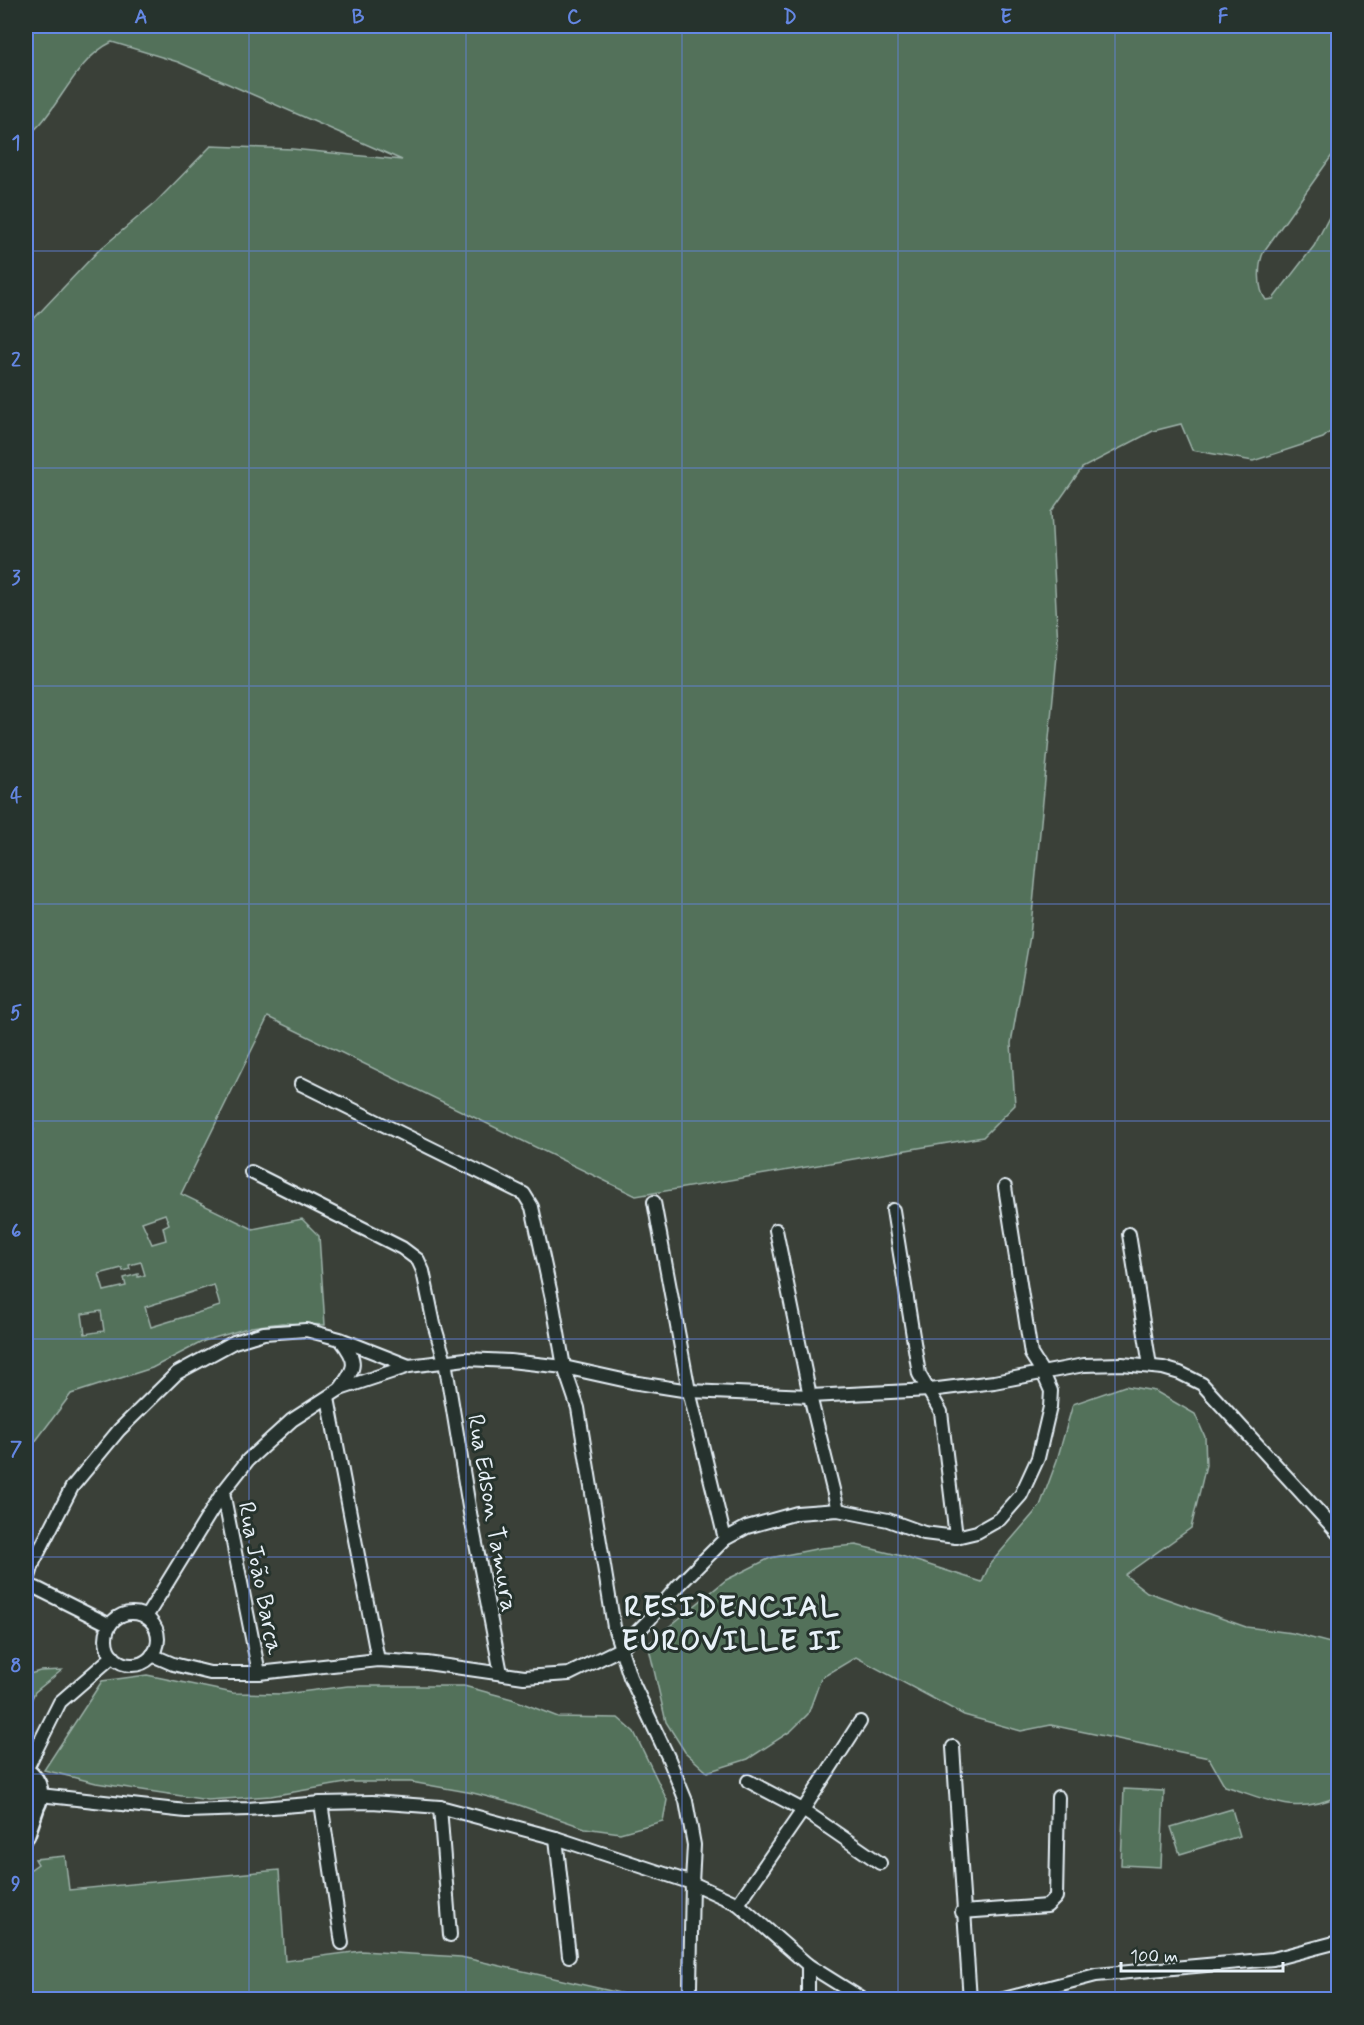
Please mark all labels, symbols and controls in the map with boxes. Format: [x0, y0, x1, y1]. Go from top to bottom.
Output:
text: A [134, 4, 148, 31]
text: B [352, 4, 365, 31]
text: C [567, 4, 582, 31]
text: D [783, 4, 797, 31]
text: E [1000, 4, 1012, 31]
text: F [1218, 4, 1229, 31]
text: 1 [12, 130, 20, 157]
text: 2 [11, 347, 21, 374]
text: 3 [11, 565, 21, 592]
text: 4 [10, 783, 22, 810]
text: 5 [10, 1000, 22, 1027]
text: 6 [11, 1218, 21, 1245]
street label: Rua Edson Tamura [459, 1412, 524, 1615]
text: 7 [10, 1436, 22, 1463]
street label: Rua João Barca [230, 1499, 290, 1658]
district label: RESIDENCIAL EUROVILLE II [621, 1588, 843, 1661]
text: 8 [10, 1653, 22, 1680]
text: 9 [11, 1871, 21, 1898]
scale bar [1121, 1935, 1283, 1973]
text: 100 m [1130, 1945, 1178, 1969]

